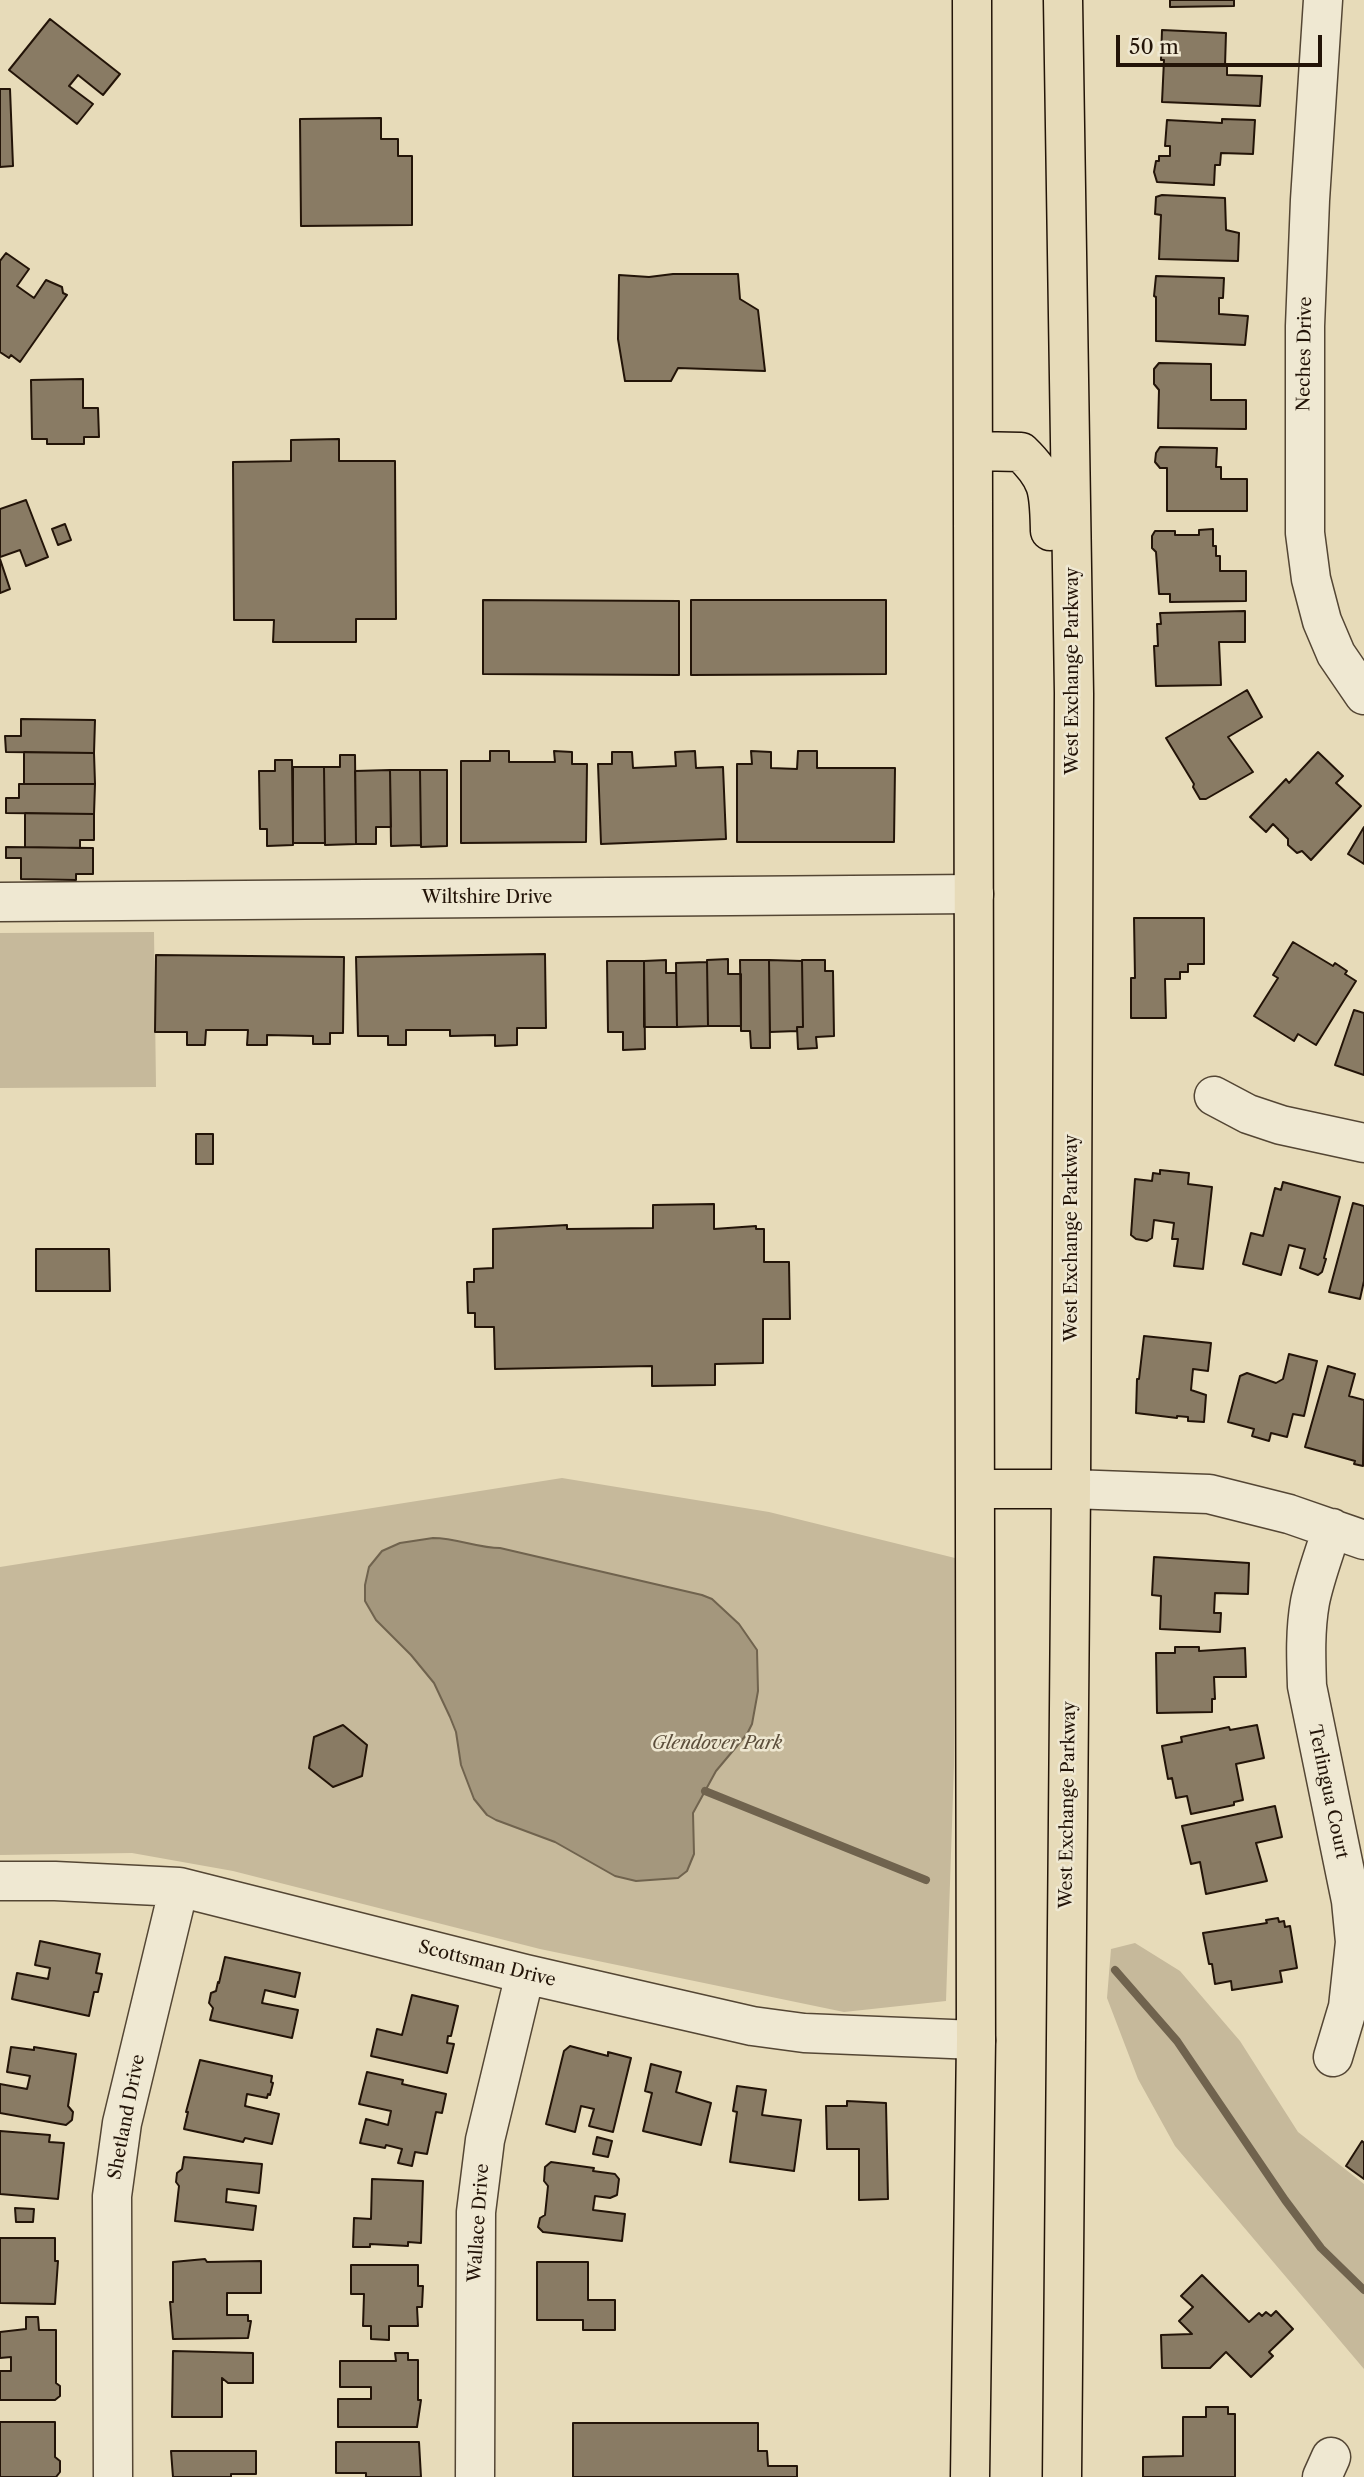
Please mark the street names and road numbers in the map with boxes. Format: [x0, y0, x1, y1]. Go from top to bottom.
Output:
street label: Neches Drive [1293, 296, 1317, 412]
street label: West Exchange Parkway [1062, 567, 1084, 775]
street label: Wiltshire Drive [422, 887, 552, 909]
street label: West Exchange Parkway [1061, 1134, 1083, 1342]
street label: West Exchange Parkway [1055, 1701, 1081, 1909]
street label: Terlingua Court [1303, 1723, 1353, 1861]
street label: Scottsman Drive [416, 1936, 558, 1992]
street label: Shetland Drive [104, 2053, 150, 2181]
street label: Wallace Drive [464, 2163, 494, 2283]

